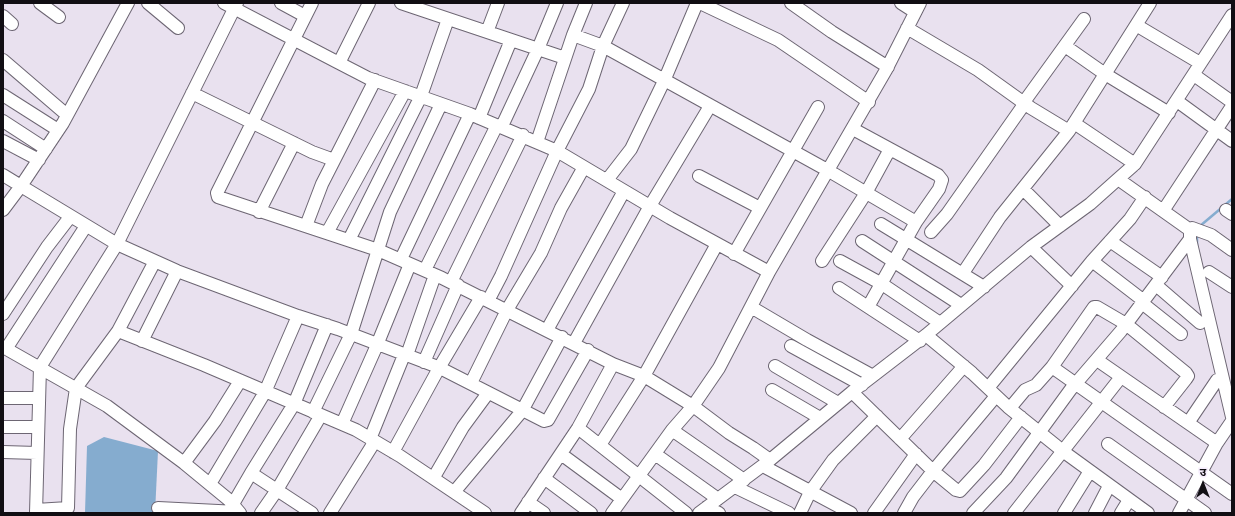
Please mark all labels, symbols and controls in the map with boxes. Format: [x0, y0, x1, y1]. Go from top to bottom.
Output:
north arrow [1183, 464, 1223, 504]
text: उ [1200, 464, 1206, 479]

